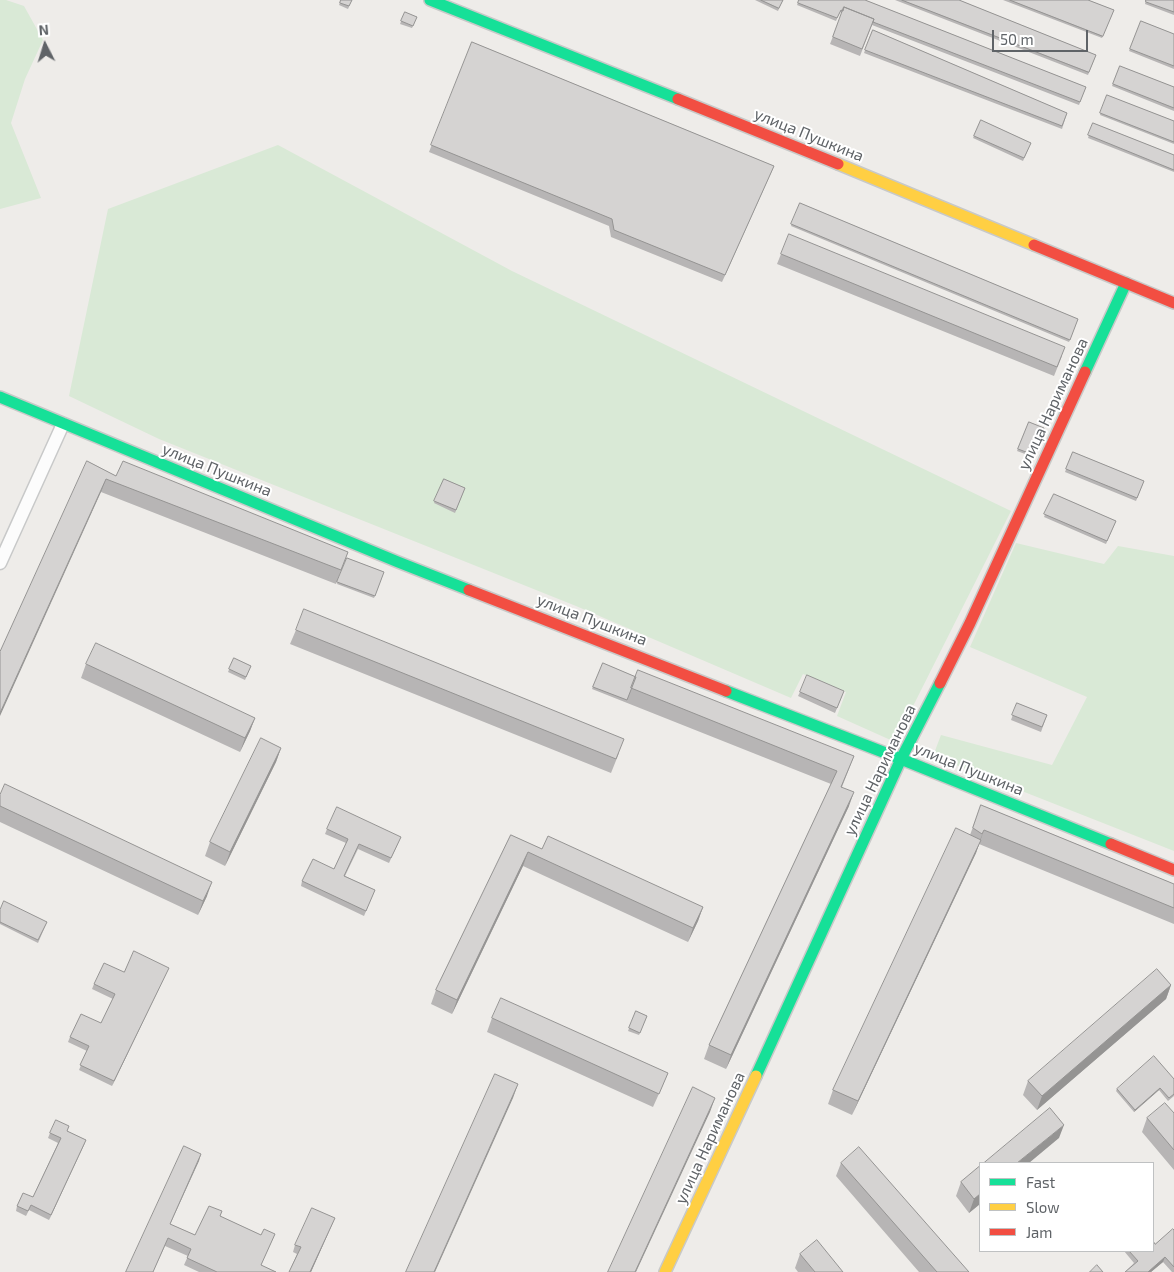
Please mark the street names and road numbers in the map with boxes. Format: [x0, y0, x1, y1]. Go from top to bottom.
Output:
street label: улица Пушкина [751, 104, 867, 166]
street label: улица Нариманова [1014, 335, 1092, 473]
street label: улица Пушкина [159, 439, 275, 501]
street label: улица Пушкина [534, 590, 650, 650]
street label: улица Нариманова [840, 701, 920, 839]
street label: улица Пушкина [911, 738, 1027, 800]
street label: улица Нариманова [671, 1069, 749, 1207]

